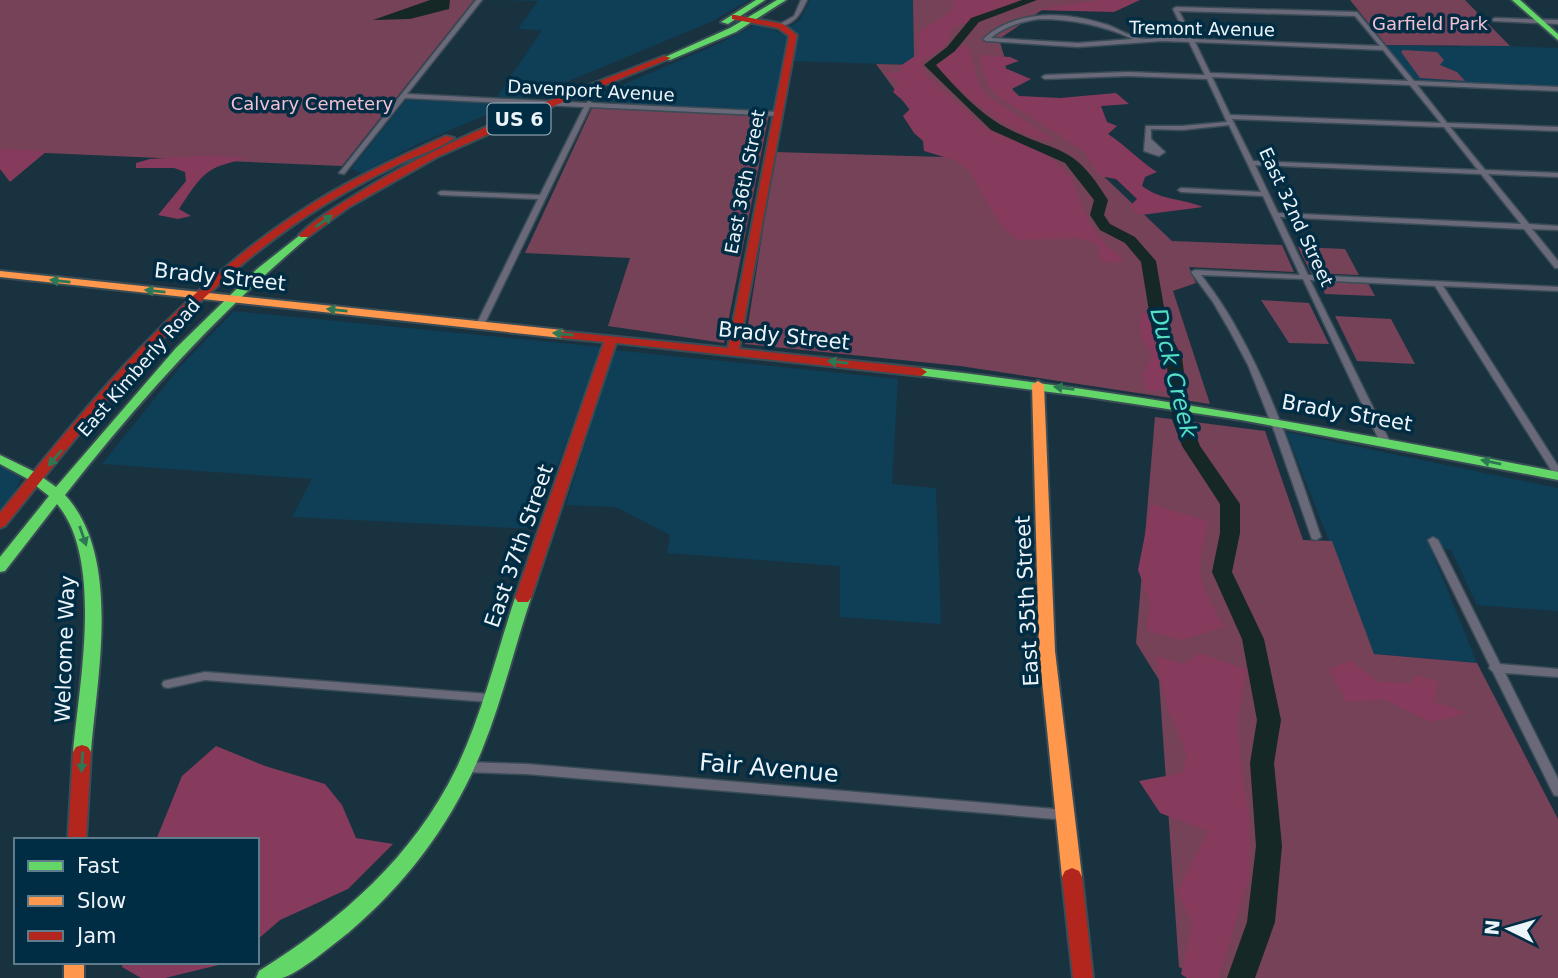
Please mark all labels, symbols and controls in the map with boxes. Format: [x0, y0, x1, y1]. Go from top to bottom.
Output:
park label: Garfield Park [1372, 13, 1488, 34]
street label: Tremont Avenue [1128, 17, 1275, 40]
street label: Davenport Avenue [507, 76, 675, 105]
park label: Calvary Cemetery [231, 93, 394, 114]
road number: US 6 [488, 104, 550, 134]
street label: East 36th Street [720, 108, 769, 256]
street label: East 32nd Street [1255, 144, 1338, 290]
one-way arrow [315, 214, 333, 228]
street label: Brady Street [153, 258, 287, 296]
one-way arrow [49, 275, 71, 286]
one-way arrow [143, 285, 165, 296]
street label: East Kimberly Road [73, 295, 204, 441]
one-way arrow [326, 305, 348, 316]
water label: Duck Creek [1145, 305, 1203, 442]
street label: Brady Street [717, 317, 851, 355]
one-way arrow [552, 328, 574, 339]
one-way arrow [827, 357, 849, 368]
one-way arrow [1053, 383, 1075, 394]
street label: Brady Street [1280, 390, 1414, 436]
one-way arrow [47, 449, 63, 467]
one-way arrow [1480, 457, 1502, 468]
street label: East 37th Street [480, 461, 558, 631]
street label: East 35th Street [1011, 515, 1043, 687]
one-way arrow [78, 525, 89, 546]
street label: Welcome Way [50, 575, 80, 723]
street label: Fair Avenue [698, 748, 840, 788]
one-way arrow [76, 751, 87, 773]
legend [14, 838, 259, 964]
text: Fast [77, 854, 119, 878]
text: Slow [77, 889, 126, 913]
north arrow [1474, 894, 1544, 964]
text: N [1480, 919, 1504, 936]
text: Jam [75, 924, 117, 948]

